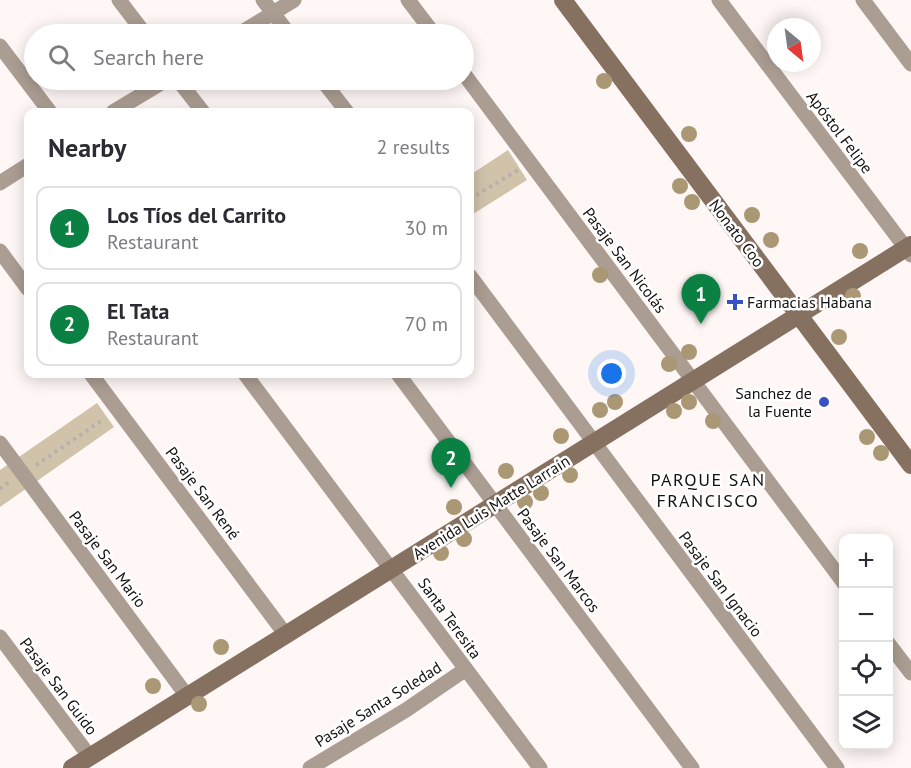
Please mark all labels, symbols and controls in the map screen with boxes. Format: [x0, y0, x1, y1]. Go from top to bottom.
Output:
north arrow [767, 18, 821, 72]
search box [24, 24, 474, 90]
icon: search [45, 41, 78, 74]
text: Search here [93, 43, 204, 71]
street label: Apóstol Felipe [802, 87, 878, 177]
text: Nearby [48, 131, 126, 164]
text: 2 results [377, 134, 450, 160]
street label: Nonato Coo [705, 195, 769, 271]
text: Los Tíos del Carrito [107, 201, 286, 229]
street label: Pasaje San Nicolás [579, 203, 671, 317]
text: 1 [64, 215, 75, 241]
text: 30 m [405, 215, 448, 241]
text: Restaurant [107, 229, 198, 255]
pin: 1 [682, 274, 720, 324]
place label: Farmacias Habana [747, 292, 872, 312]
marker: Farmacias Habana [728, 295, 742, 309]
text: El Tata [107, 297, 169, 325]
text: 2 [64, 311, 75, 337]
text: 70 m [405, 311, 448, 337]
text: Restaurant [107, 325, 198, 351]
your location [597, 359, 626, 388]
place label: Sanchez de la Fuente [735, 383, 812, 421]
marker: Sanchez de la Fuente [817, 395, 831, 409]
pin: 2 [432, 438, 470, 488]
street label: Pasaje San René [162, 443, 244, 543]
street label: Avenida Luis Matte Larraín [409, 450, 573, 564]
district label: PARQUE SAN FRANCISCO [650, 468, 766, 512]
street label: Pasaje San Marcos [513, 504, 605, 616]
street label: Pasaje San Mario [65, 507, 151, 611]
street label: Pasaje San Ignacio [675, 527, 767, 641]
map controls [839, 534, 893, 750]
button: + [839, 534, 893, 588]
street label: Santa Teresita [414, 574, 486, 662]
button: − [839, 588, 893, 642]
street label: Pasaje San Guido [16, 633, 102, 739]
button: locate [839, 642, 893, 696]
street label: Pasaje Santa Soledad [311, 657, 445, 751]
button: layers [839, 696, 893, 750]

